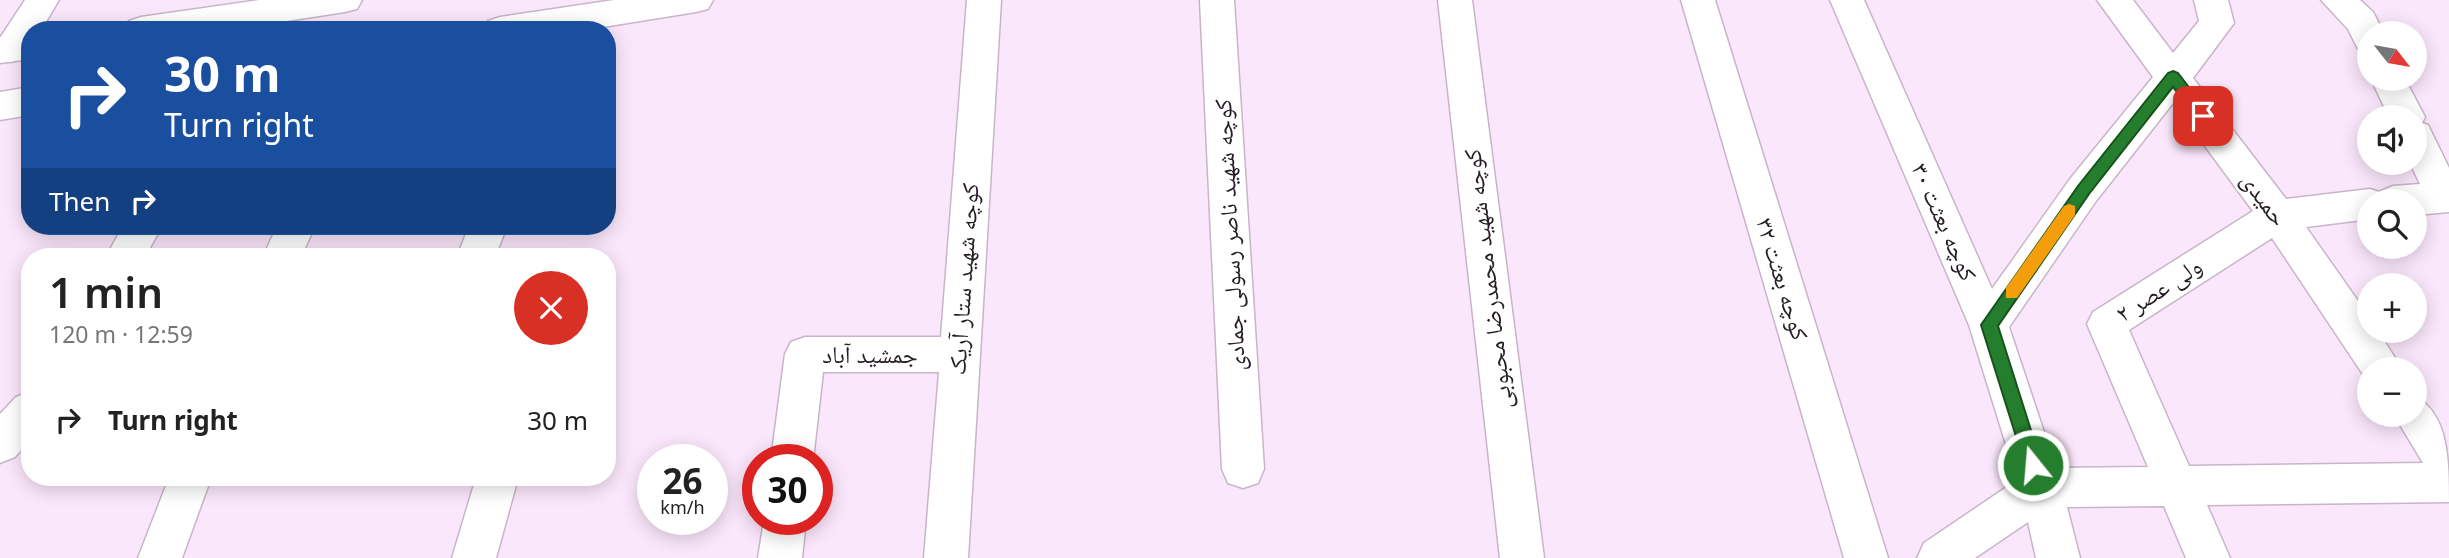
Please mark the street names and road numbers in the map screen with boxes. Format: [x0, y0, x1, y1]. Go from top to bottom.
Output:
street label: کوچه شهید ناصر رسولی جمادی [1205, 98, 1252, 372]
street label: کوچه شهید محمدرضا محبوبی [1454, 147, 1519, 411]
street label: کوچه بعثت ۳۰ [1905, 157, 1986, 286]
street label: حمیدی [2234, 164, 2296, 232]
street label: کوچه شهید ستار آریک [939, 182, 986, 376]
street label: کوچه بعثت ۳۲ [1749, 213, 1818, 344]
street label: ولی عصر ۲ [2109, 249, 2208, 329]
street label: جمشید آباد [822, 337, 918, 370]

